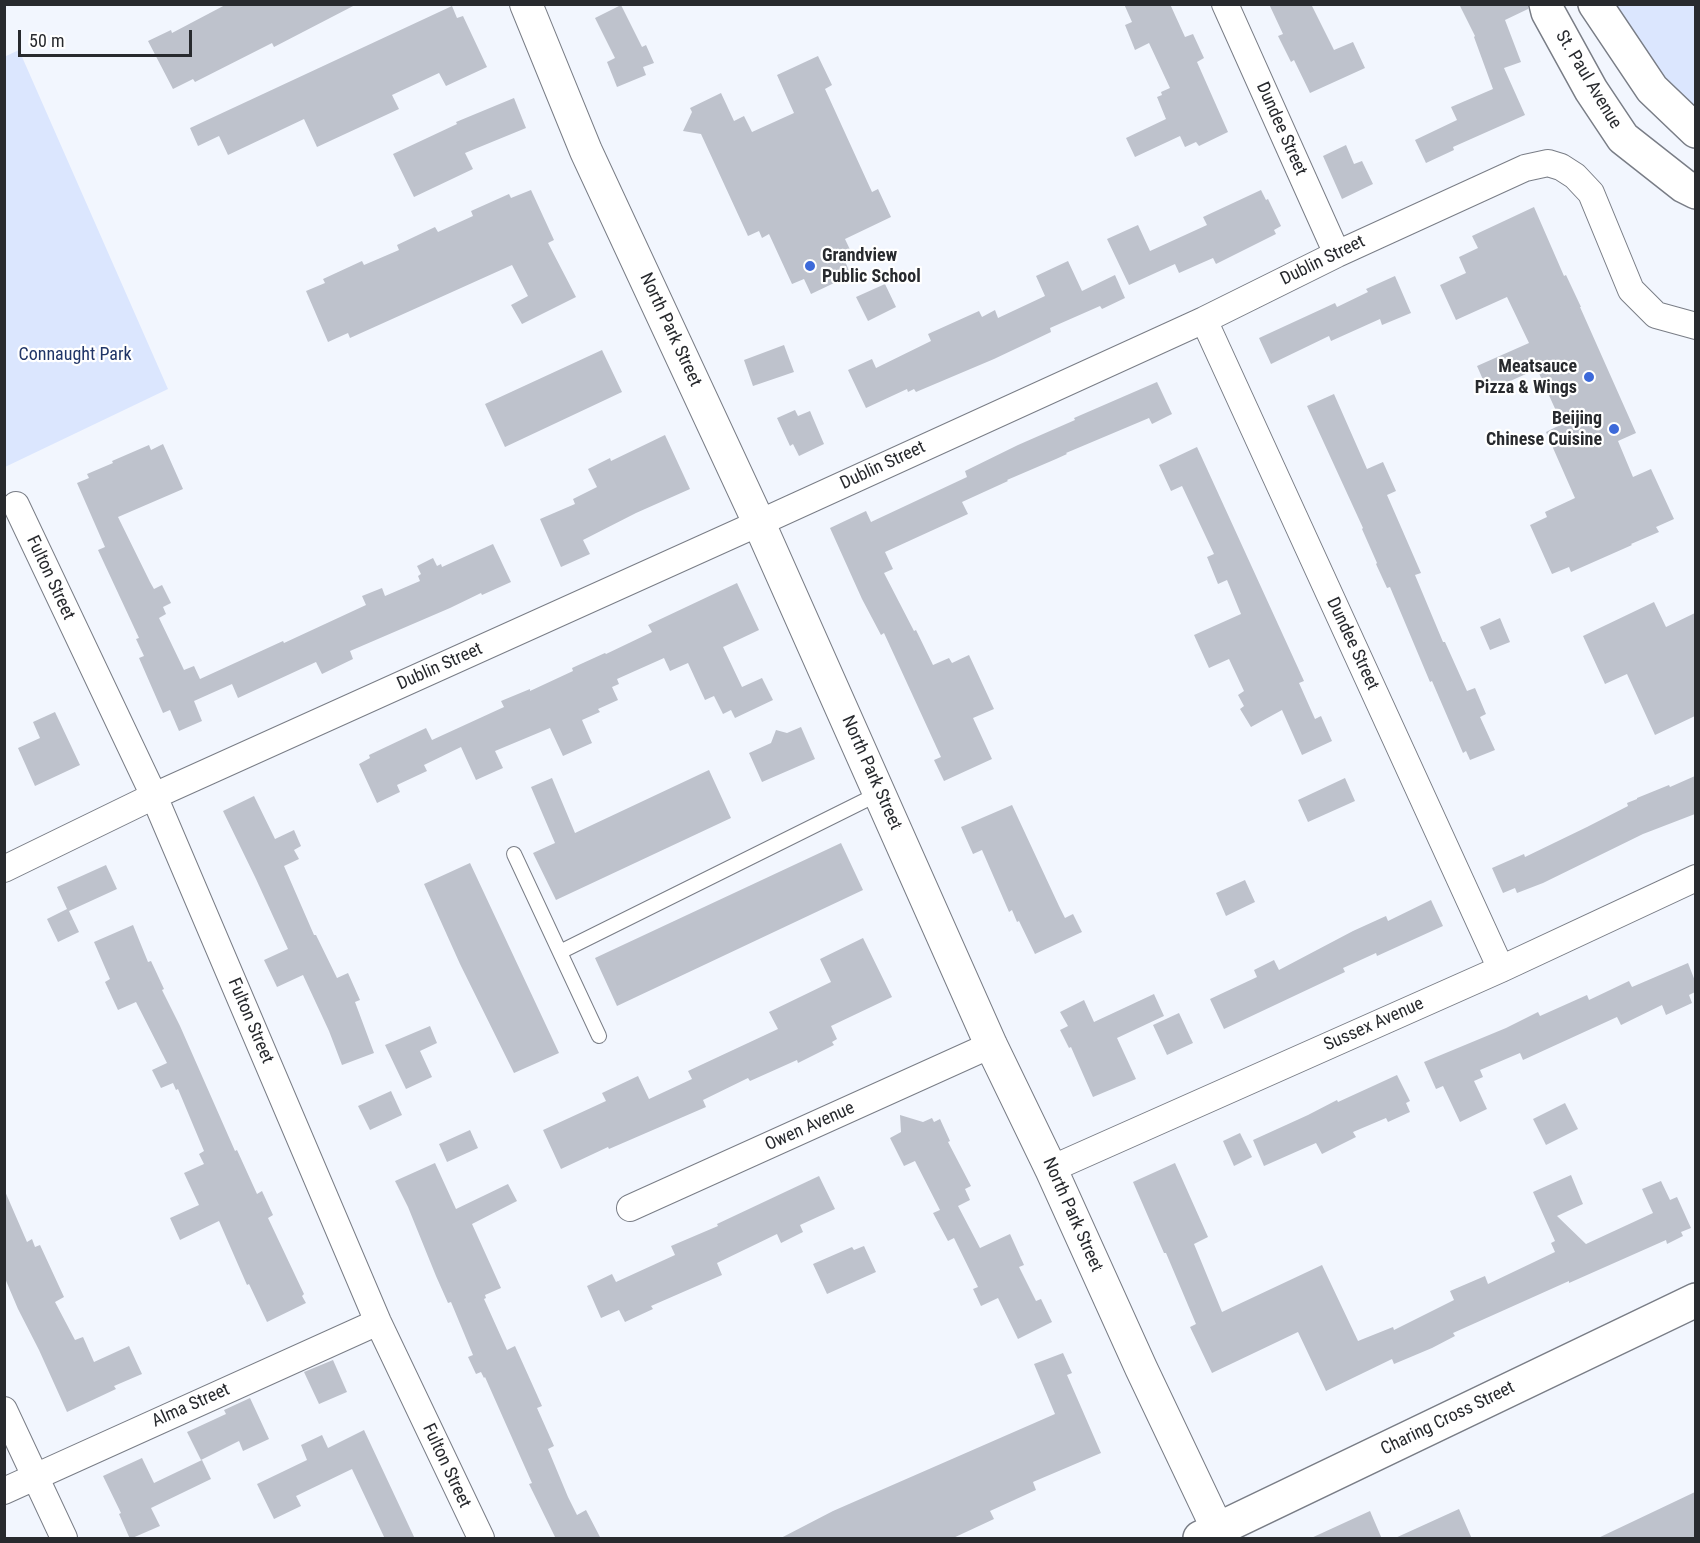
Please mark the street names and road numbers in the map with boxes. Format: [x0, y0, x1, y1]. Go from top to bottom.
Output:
street label: St. Paul Avenue [1550, 27, 1626, 133]
street label: Dundee Street [1251, 79, 1311, 179]
street label: Dublin Street [1277, 231, 1369, 291]
street label: North Park Street [634, 270, 706, 390]
street label: Dublin Street [837, 437, 929, 495]
street label: Fulton Street [21, 532, 79, 624]
street label: Dundee Street [1321, 594, 1383, 694]
street label: Dublin Street [394, 639, 486, 695]
street label: North Park Street [836, 713, 906, 833]
street label: Fulton Street [222, 975, 278, 1067]
street label: Sussex Avenue [1321, 993, 1427, 1057]
street label: Owen Avenue [762, 1098, 858, 1156]
street label: North Park Street [1037, 1155, 1107, 1275]
street label: Charing Cross Street [1378, 1377, 1518, 1461]
street label: Alma Street [149, 1379, 233, 1433]
street label: Fulton Street [417, 1420, 475, 1512]

